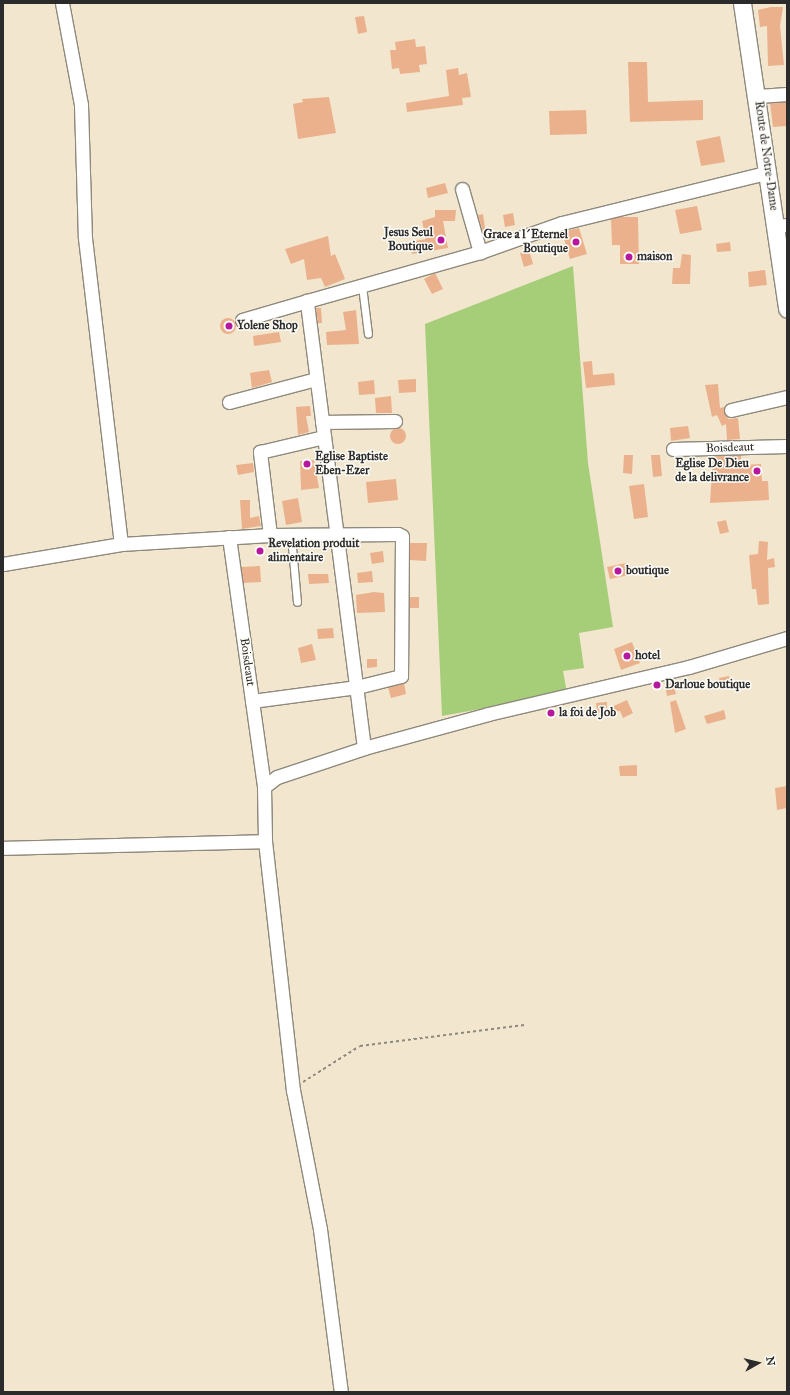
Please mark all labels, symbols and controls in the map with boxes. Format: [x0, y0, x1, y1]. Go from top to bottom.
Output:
street label: Route de Notre-Dame [751, 100, 781, 212]
place label: Jesus Seul Boutique [384, 226, 433, 254]
place label: Grace a l´Eternel Boutique [484, 228, 568, 256]
marker: Jesus Seul Boutique [436, 235, 446, 245]
marker: Grace a l´Eternel Boutique [571, 237, 581, 247]
place label: maison [637, 250, 672, 264]
marker: maison [624, 252, 634, 262]
place label: Yolene Shop [237, 319, 298, 333]
marker: Yolene Shop [224, 321, 234, 331]
street label: Boisdeaut [706, 440, 754, 456]
place label: Eglise Baptiste Eben-Ezer [315, 450, 388, 478]
place label: Eglise De Dieu de la delivrance [675, 457, 749, 485]
marker: Eglise Baptiste Eben-Ezer [302, 459, 312, 469]
marker: Eglise De Dieu de la delivrance [752, 466, 762, 476]
place label: Revelation produit alimentaire [268, 537, 359, 565]
marker: Revelation produit alimentaire [255, 546, 265, 556]
place label: boutique [626, 564, 669, 578]
marker: boutique [613, 566, 623, 576]
street label: Boisdeaut [236, 637, 258, 687]
place label: hotel [635, 649, 660, 663]
marker: hotel [622, 651, 632, 661]
place label: Darloue boutique [665, 678, 750, 692]
marker: Darloue boutique [652, 680, 662, 690]
place label: la foi de Job [559, 706, 616, 720]
marker: la foi de Job [546, 708, 556, 718]
north arrow [738, 1343, 778, 1383]
text: N [763, 1356, 777, 1367]

